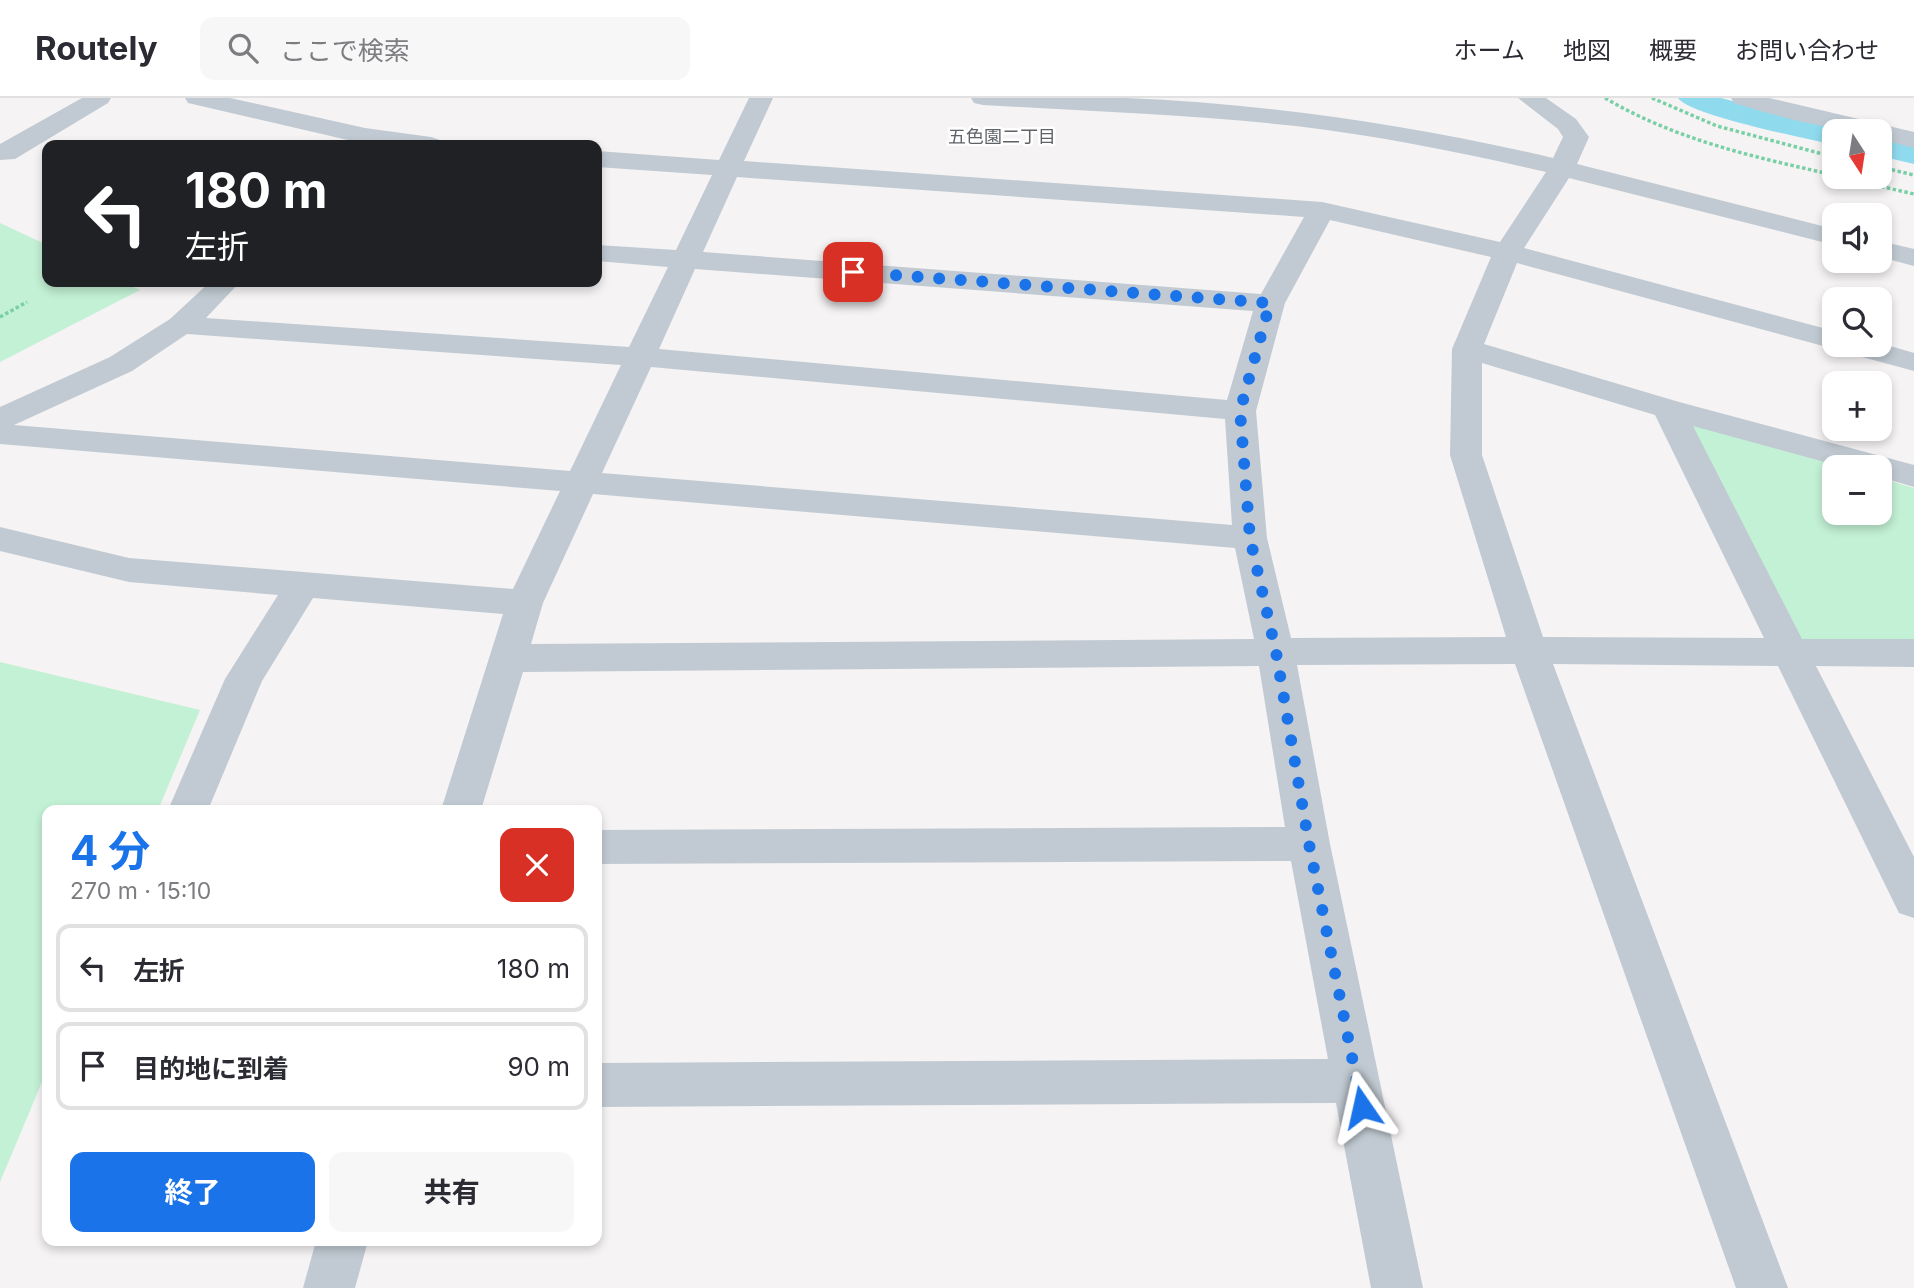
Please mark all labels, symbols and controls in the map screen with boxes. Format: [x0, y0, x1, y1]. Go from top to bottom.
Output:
search box [200, 17, 690, 80]
text: Routely [35, 28, 158, 68]
icon: search [224, 29, 262, 67]
text: ここで検索 [280, 35, 410, 66]
text: ホーム [1454, 36, 1525, 65]
text: 地図 [1563, 36, 1611, 65]
text: 概要 [1649, 36, 1697, 65]
text: お問い合わせ [1735, 36, 1879, 65]
north arrow [1822, 119, 1892, 189]
map controls [1822, 119, 1892, 525]
district label: 五色園二丁目 [948, 126, 1056, 147]
text: 180 m [185, 161, 327, 220]
icon: left [70, 168, 161, 259]
button: sound [1822, 203, 1892, 273]
text: 左折 [185, 227, 249, 266]
pin [823, 242, 883, 302]
icon: arrive [834, 253, 872, 291]
button: search [1822, 287, 1892, 357]
button: + [1822, 371, 1892, 441]
button: − [1822, 455, 1892, 525]
text: 4 分 [70, 825, 150, 876]
button: close [500, 828, 574, 902]
text: 270 m · 15:10 [70, 877, 211, 905]
icon: left [74, 949, 112, 987]
text: 180 m [497, 953, 570, 984]
text: 左折 [133, 955, 185, 986]
icon: arrive [74, 1047, 112, 1085]
text: 90 m [507, 1051, 570, 1082]
text: 目的地に到着 [133, 1053, 289, 1084]
position arrow [1325, 1070, 1399, 1144]
button: 終了 [70, 1152, 315, 1232]
button: 共有 [329, 1152, 574, 1232]

